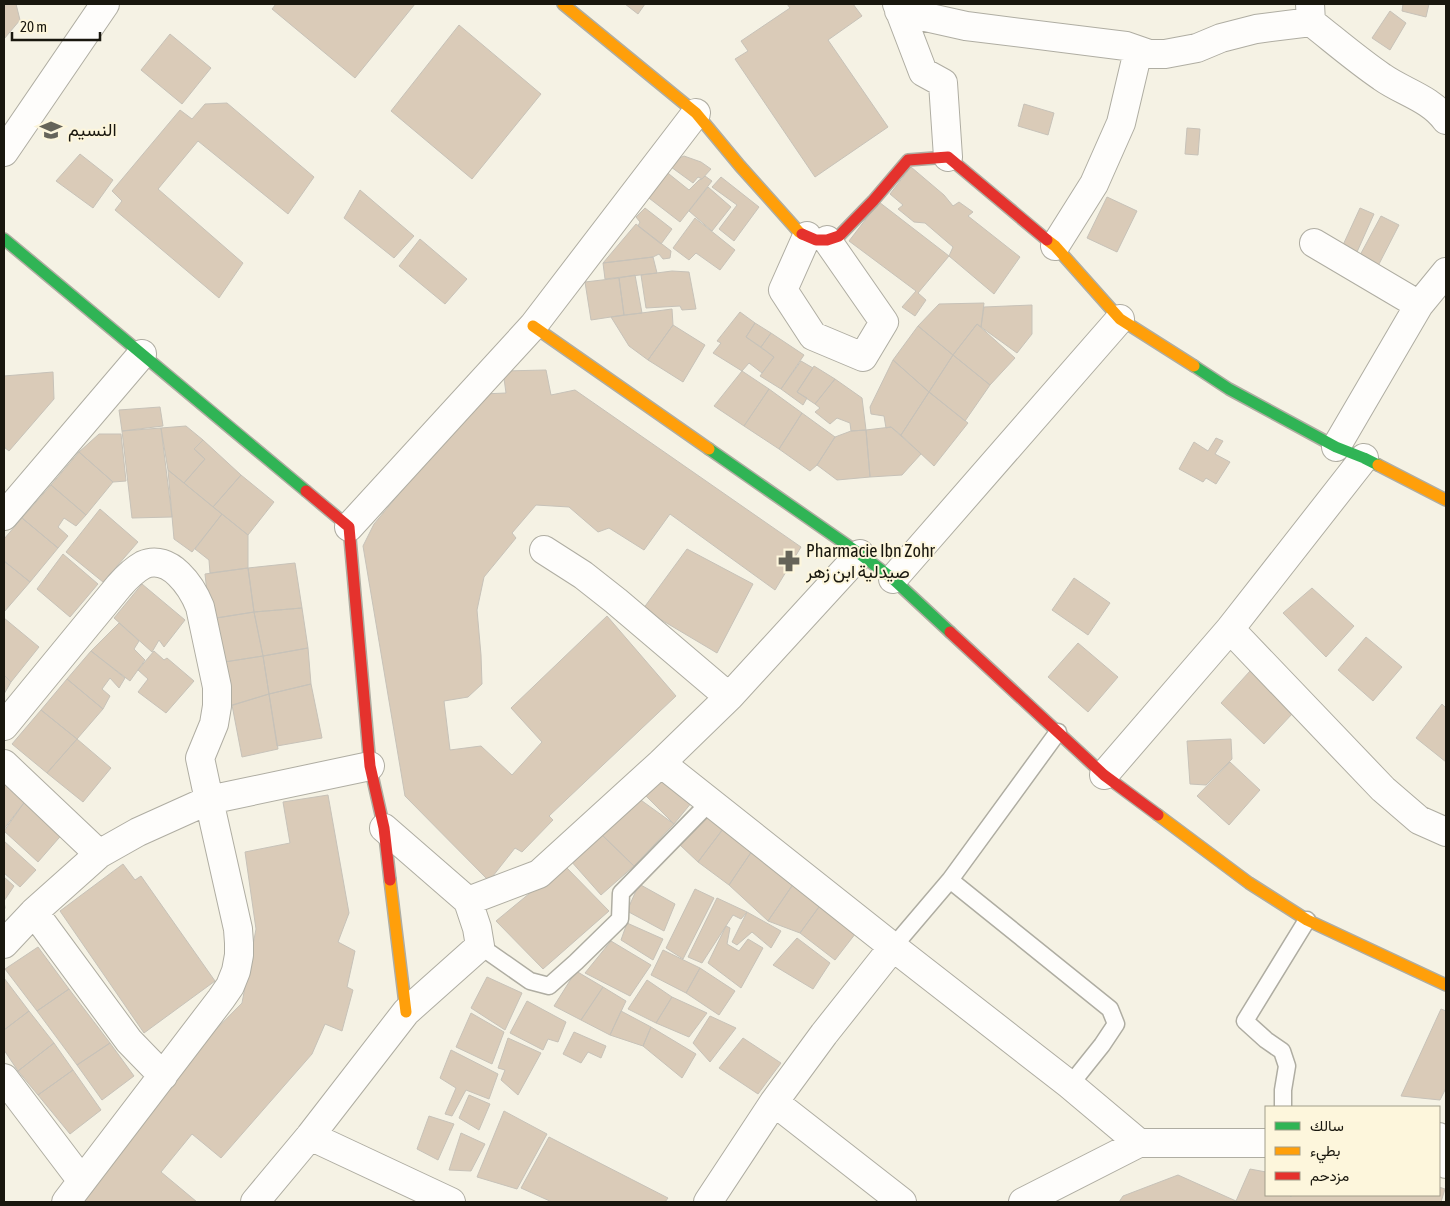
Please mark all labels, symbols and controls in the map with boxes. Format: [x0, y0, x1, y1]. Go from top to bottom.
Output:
scale bar [12, 10, 100, 42]
text: 20 m [20, 18, 47, 35]
school or university icon: النسيم [38, 117, 64, 143]
place label: النسيم [68, 119, 117, 142]
place label: Pharmacie Ibn Zohr صيدلية ابن زهر [805, 540, 936, 583]
pharmacy icon: Pharmacie Ibn Zohr صيدلية ابن زهر [776, 548, 802, 574]
legend [1265, 1106, 1440, 1196]
text: سالك [1310, 1117, 1344, 1134]
text: بطيء [1310, 1142, 1340, 1164]
text: مزدحم [1310, 1167, 1349, 1186]

